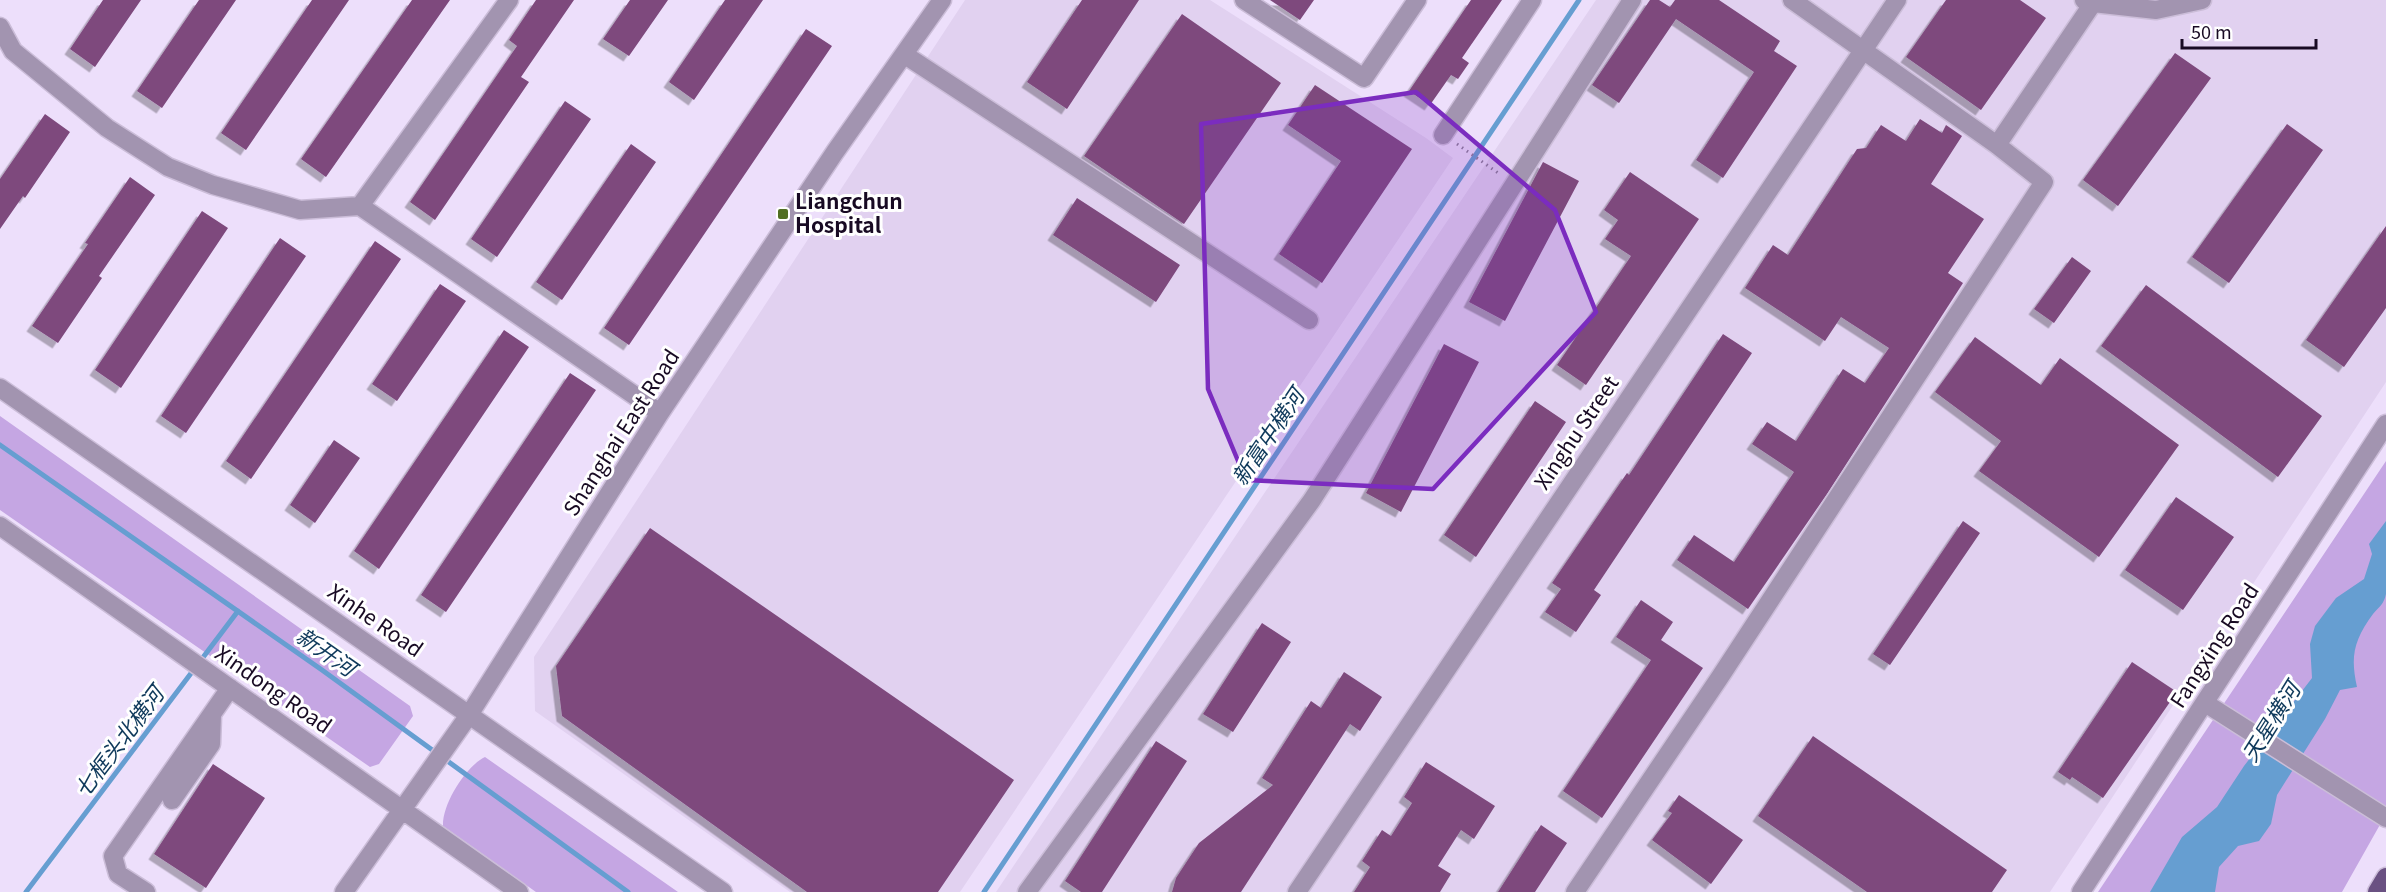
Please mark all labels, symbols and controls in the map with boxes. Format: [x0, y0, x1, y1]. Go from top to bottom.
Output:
scale bar [2182, 12, 2316, 50]
text: 50 m [2191, 18, 2232, 44]
place label: Liangchun Hospital [795, 185, 903, 239]
marker: Liangchun Hospital [776, 207, 790, 221]
street label: Shanghai East Road [555, 343, 685, 521]
street label: Xinghu Street [1526, 369, 1625, 495]
water label: 新富中横河 [1222, 378, 1313, 490]
street label: Xinhe Road [323, 576, 430, 663]
street label: Fangxing Road [2162, 577, 2265, 713]
water label: 新开河 [291, 618, 367, 685]
street label: Xindong Road [210, 637, 338, 740]
water label: 天星横河 [2232, 672, 2308, 767]
water label: 七框头北横河 [65, 675, 172, 803]

